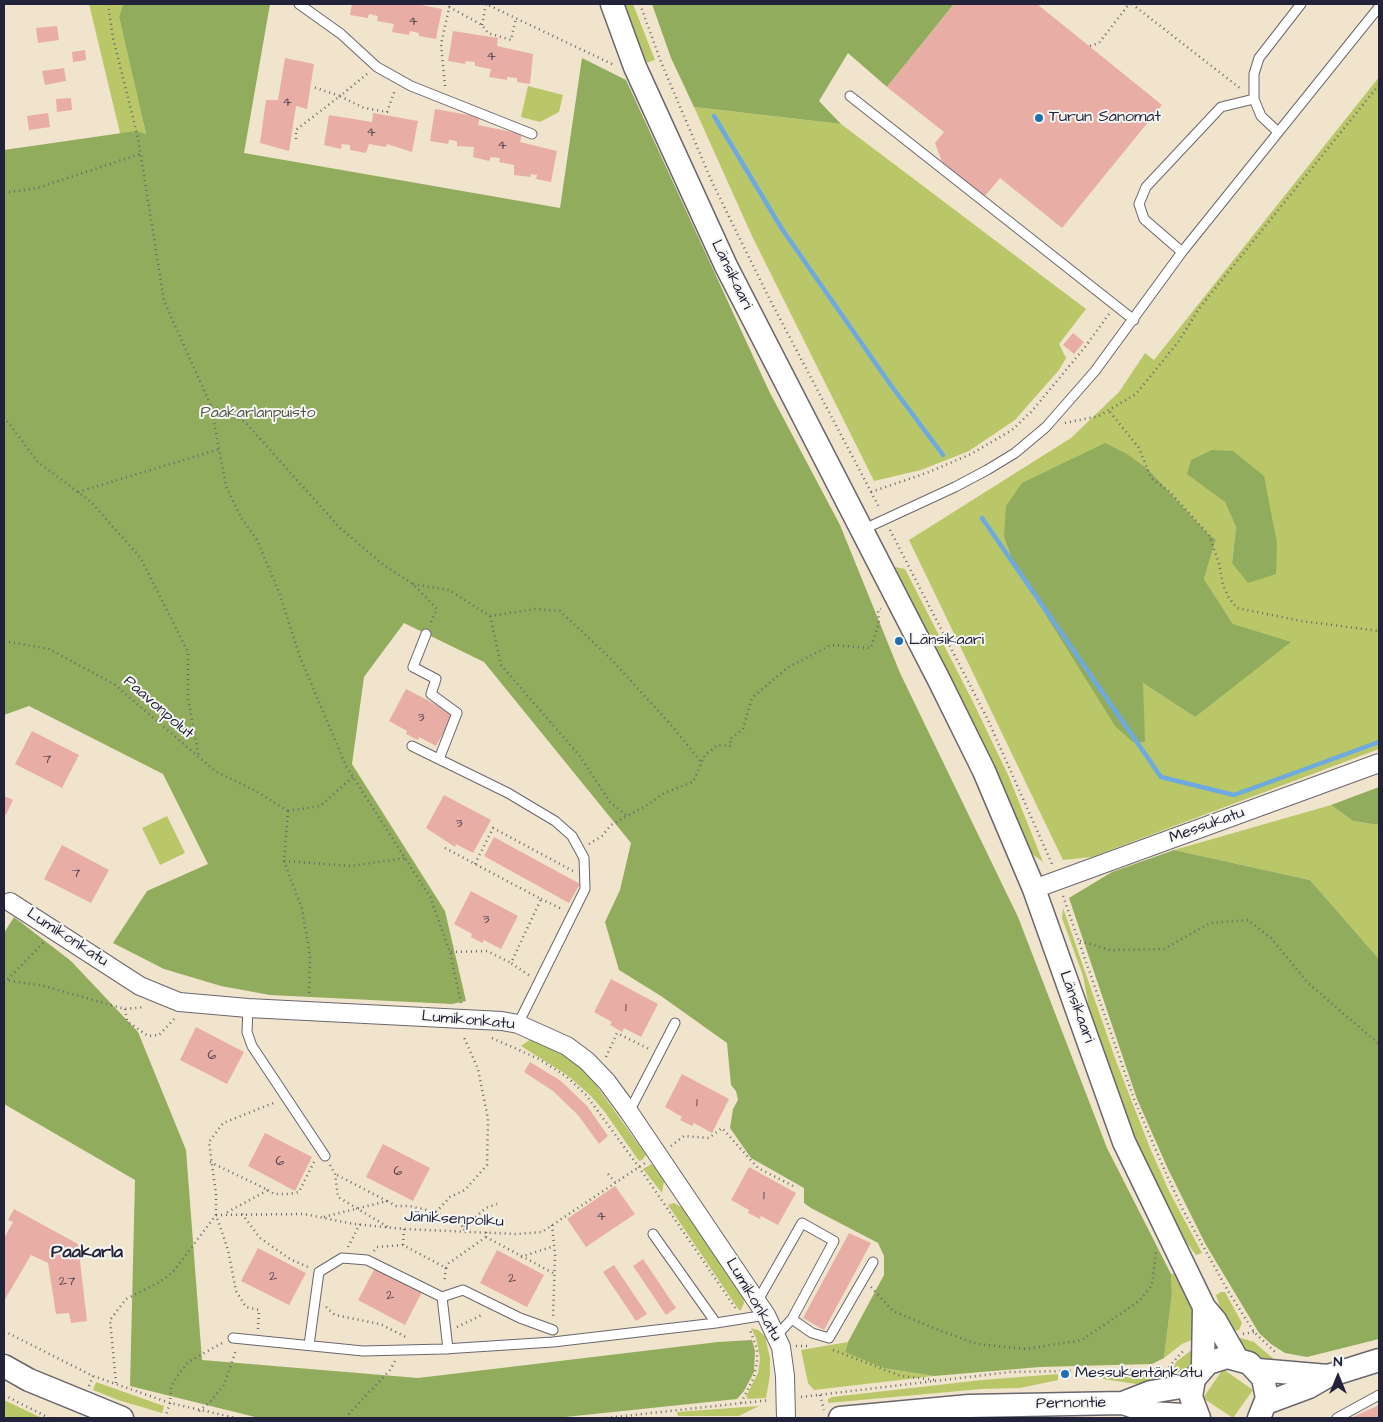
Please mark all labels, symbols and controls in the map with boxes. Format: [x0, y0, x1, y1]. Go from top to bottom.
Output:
house number: 4 [408, 14, 418, 30]
house number: 4 [486, 49, 496, 65]
house number: 4 [282, 95, 292, 111]
place label: Turun Sanomat [1049, 108, 1161, 128]
marker: Turun Sanomat [1033, 112, 1045, 124]
house number: 4 [366, 125, 376, 141]
house number: 4 [497, 138, 507, 154]
street label: Länsikaari [706, 237, 756, 313]
park label: Paakarlanpuisto [201, 404, 315, 424]
place label: Länsikaari [909, 631, 984, 651]
marker: Länsikaari [893, 635, 905, 647]
street label: Paavonpolut [119, 672, 197, 744]
house number: 3 [417, 710, 425, 726]
house number: 7 [43, 752, 51, 768]
street label: Messukatu [1167, 804, 1247, 848]
house number: 3 [455, 816, 463, 832]
house number: 7 [72, 866, 80, 882]
street label: Lumikonkatu [23, 904, 111, 972]
house number: 3 [482, 912, 490, 928]
street label: Länsikaari [1054, 968, 1098, 1046]
house number: 1 [625, 1000, 627, 1016]
street label: Lumikonkatu [421, 1007, 515, 1035]
house number: 6 [208, 1048, 216, 1064]
house number: 1 [696, 1095, 698, 1111]
house number: 6 [276, 1154, 284, 1170]
house number: 6 [394, 1164, 402, 1180]
house number: 1 [763, 1188, 765, 1204]
street label: Jäniksenpolku [404, 1208, 504, 1232]
house number: 4 [596, 1209, 606, 1225]
district label: Paakarla [51, 1242, 123, 1264]
street label: Lumikonkatu [721, 1255, 785, 1345]
house number: 2 [269, 1269, 277, 1285]
house number: 2 [508, 1271, 516, 1287]
house number: 27 [59, 1274, 75, 1290]
house number: 2 [386, 1288, 394, 1304]
north arrow [1313, 1352, 1363, 1402]
text: N [1334, 1352, 1342, 1372]
place label: Messukentänkatu [1075, 1364, 1203, 1384]
marker: Messukentänkatu [1059, 1368, 1071, 1380]
street label: Pernontie [1036, 1394, 1106, 1414]

